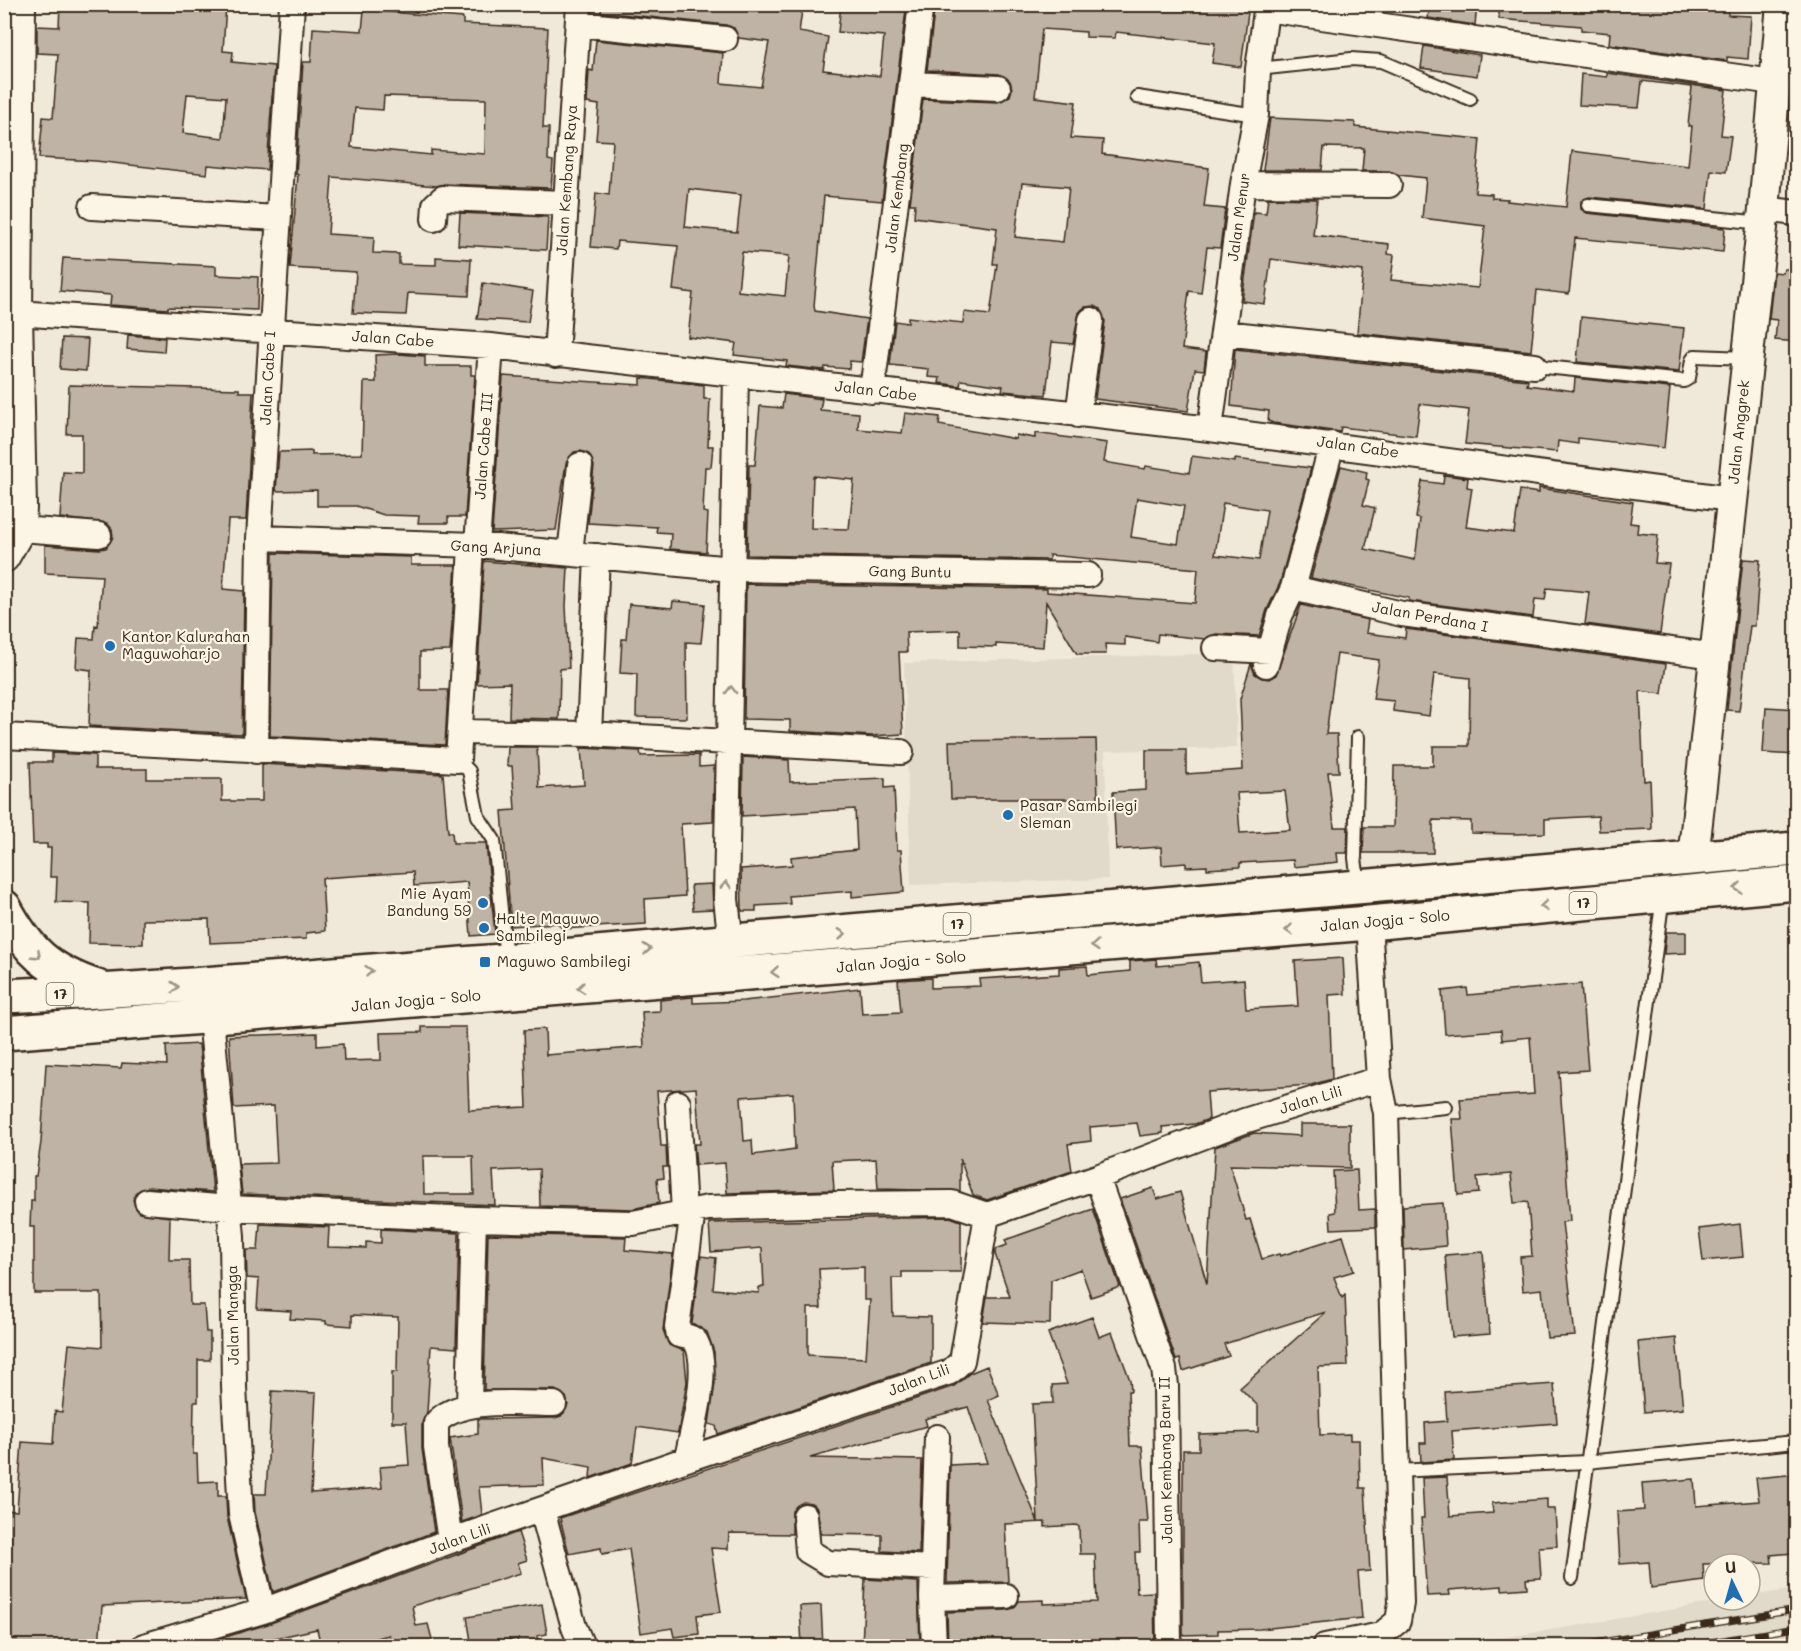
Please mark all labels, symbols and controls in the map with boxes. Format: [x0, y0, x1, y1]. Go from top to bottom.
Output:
street label: Jalan Kembang Raya [551, 104, 581, 256]
street label: Jalan Kembang [879, 142, 913, 254]
street label: Jalan Menur [1222, 171, 1254, 262]
street label: Jalan Cabe [351, 325, 435, 351]
street label: Jalan Cabe I [255, 330, 279, 425]
street label: Jalan Cabe [834, 375, 918, 405]
street label: Jalan Anggrek [1723, 379, 1753, 485]
street label: Jalan Cabe III [469, 391, 497, 500]
street label: Jalan Cabe [1316, 430, 1400, 462]
street label: Gang Arjuna [450, 535, 542, 559]
street label: Gang Buntu [868, 560, 952, 582]
street label: Jalan Perdana I [1370, 596, 1490, 636]
place label: Kantor Kalurahan Maguwoharjo [122, 626, 250, 663]
marker: Kantor Kalurahan Maguwoharjo [103, 639, 117, 653]
one-way arrow [725, 685, 737, 694]
place label: Pasar Sambilegi Sleman [1020, 795, 1138, 832]
marker: Pasar Sambilegi Sleman [1001, 808, 1015, 822]
one-way arrow [720, 880, 732, 889]
one-way arrow [1734, 881, 1743, 894]
place label: Mie Ayam Bandung 59 [387, 883, 471, 920]
road number: 17 [1570, 892, 1596, 914]
marker: Mie Ayam Bandung 59 [476, 896, 490, 910]
one-way arrow [1540, 899, 1549, 912]
street label: Jalan Jogja - Solo [1319, 904, 1451, 936]
place label: Halte Maguwo Sambilegi [496, 908, 599, 945]
road number: 17 [944, 913, 970, 935]
marker: Halte Maguwo Sambilegi [477, 921, 491, 935]
one-way arrow [1285, 923, 1294, 936]
one-way arrow [837, 928, 846, 941]
one-way arrow [1090, 939, 1100, 952]
one-way arrow [643, 943, 652, 956]
street label: Jalan Jogja - Solo [835, 945, 967, 977]
one-way arrow [31, 948, 41, 959]
place label: Maguwo Sambilegi [497, 951, 631, 971]
marker: Maguwo Sambilegi [478, 955, 492, 969]
one-way arrow [365, 965, 374, 978]
one-way arrow [771, 965, 780, 978]
one-way arrow [170, 981, 179, 994]
one-way arrow [576, 981, 585, 994]
road number: 17 [46, 983, 74, 1005]
street label: Jalan Jogja - Solo [350, 984, 482, 1016]
street label: Jalan Lili [1277, 1080, 1345, 1118]
street label: Jalan Mangga [221, 1265, 243, 1365]
street label: Jalan Lili [885, 1358, 952, 1400]
street label: Jalan Kembang Baru II [1154, 1376, 1176, 1544]
street label: Jalan Lili [426, 1518, 493, 1559]
north arrow [1702, 1552, 1762, 1612]
text: U [1724, 1556, 1737, 1578]

